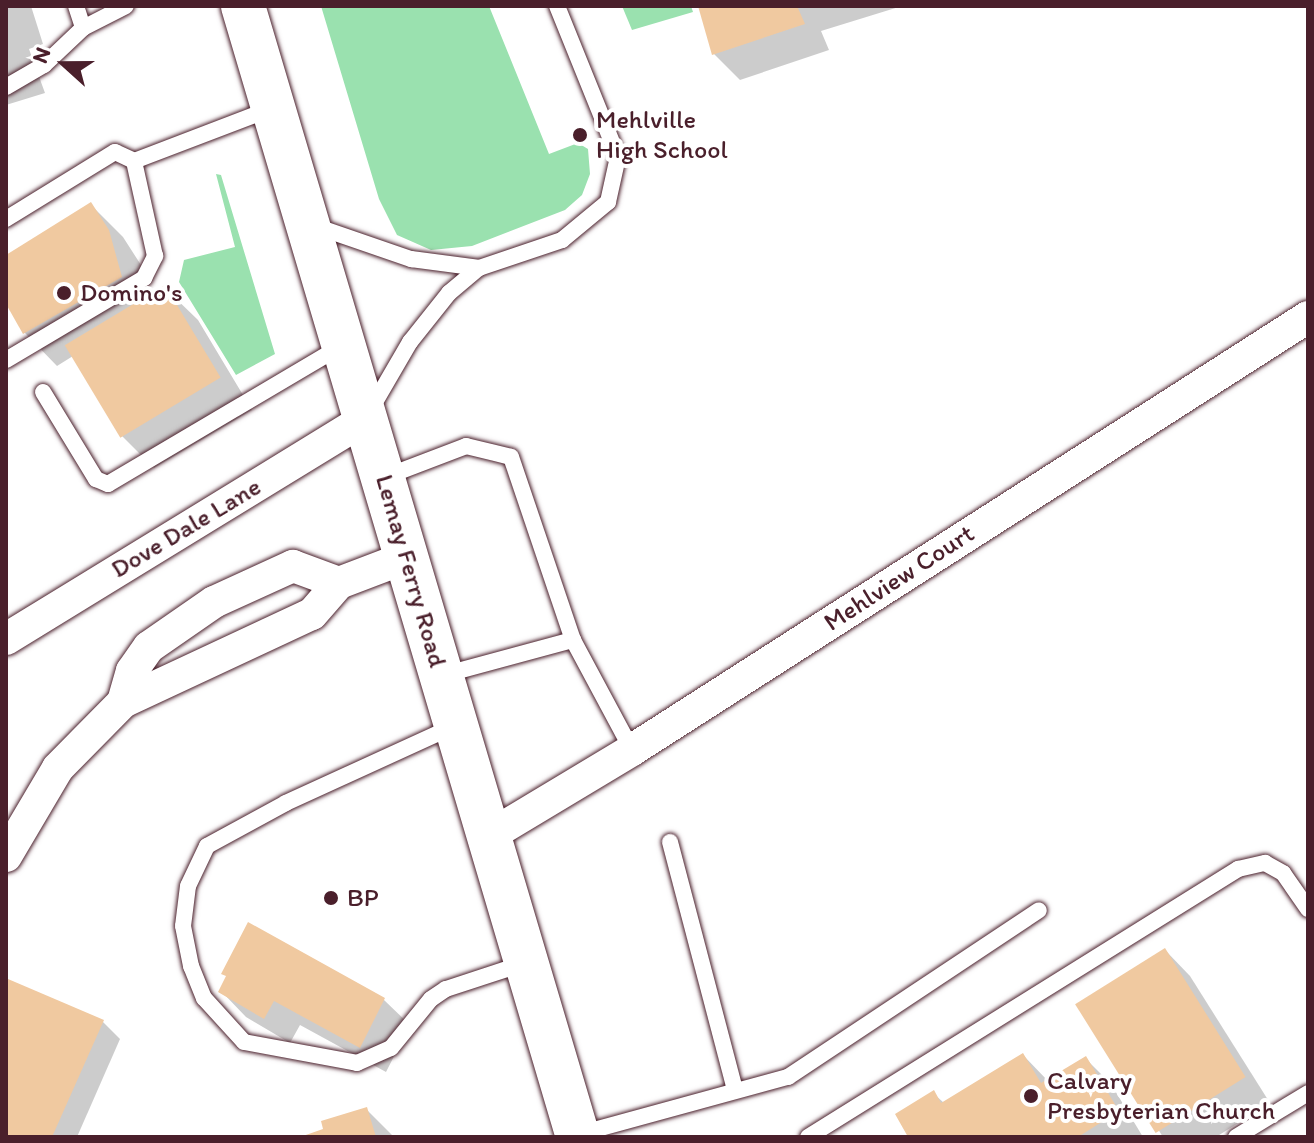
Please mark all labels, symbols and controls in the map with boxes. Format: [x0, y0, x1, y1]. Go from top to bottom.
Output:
north arrow [24, 24, 104, 104]
text: N [26, 43, 56, 67]
place label: Mehlville High School [596, 104, 727, 166]
marker: Mehlville High School [571, 126, 589, 144]
place label: Domino's [80, 277, 183, 309]
marker: Domino's [55, 284, 73, 302]
street label: Dove Dale Lane [105, 471, 267, 585]
street label: Lemay Ferry Road [369, 472, 453, 670]
street label: Mehlview Court [818, 518, 980, 638]
place label: BP [347, 882, 379, 914]
marker: BP [322, 889, 340, 907]
place label: Calvary Presbyterian Church [1047, 1065, 1276, 1126]
marker: Calvary Presbyterian Church [1022, 1087, 1040, 1105]

